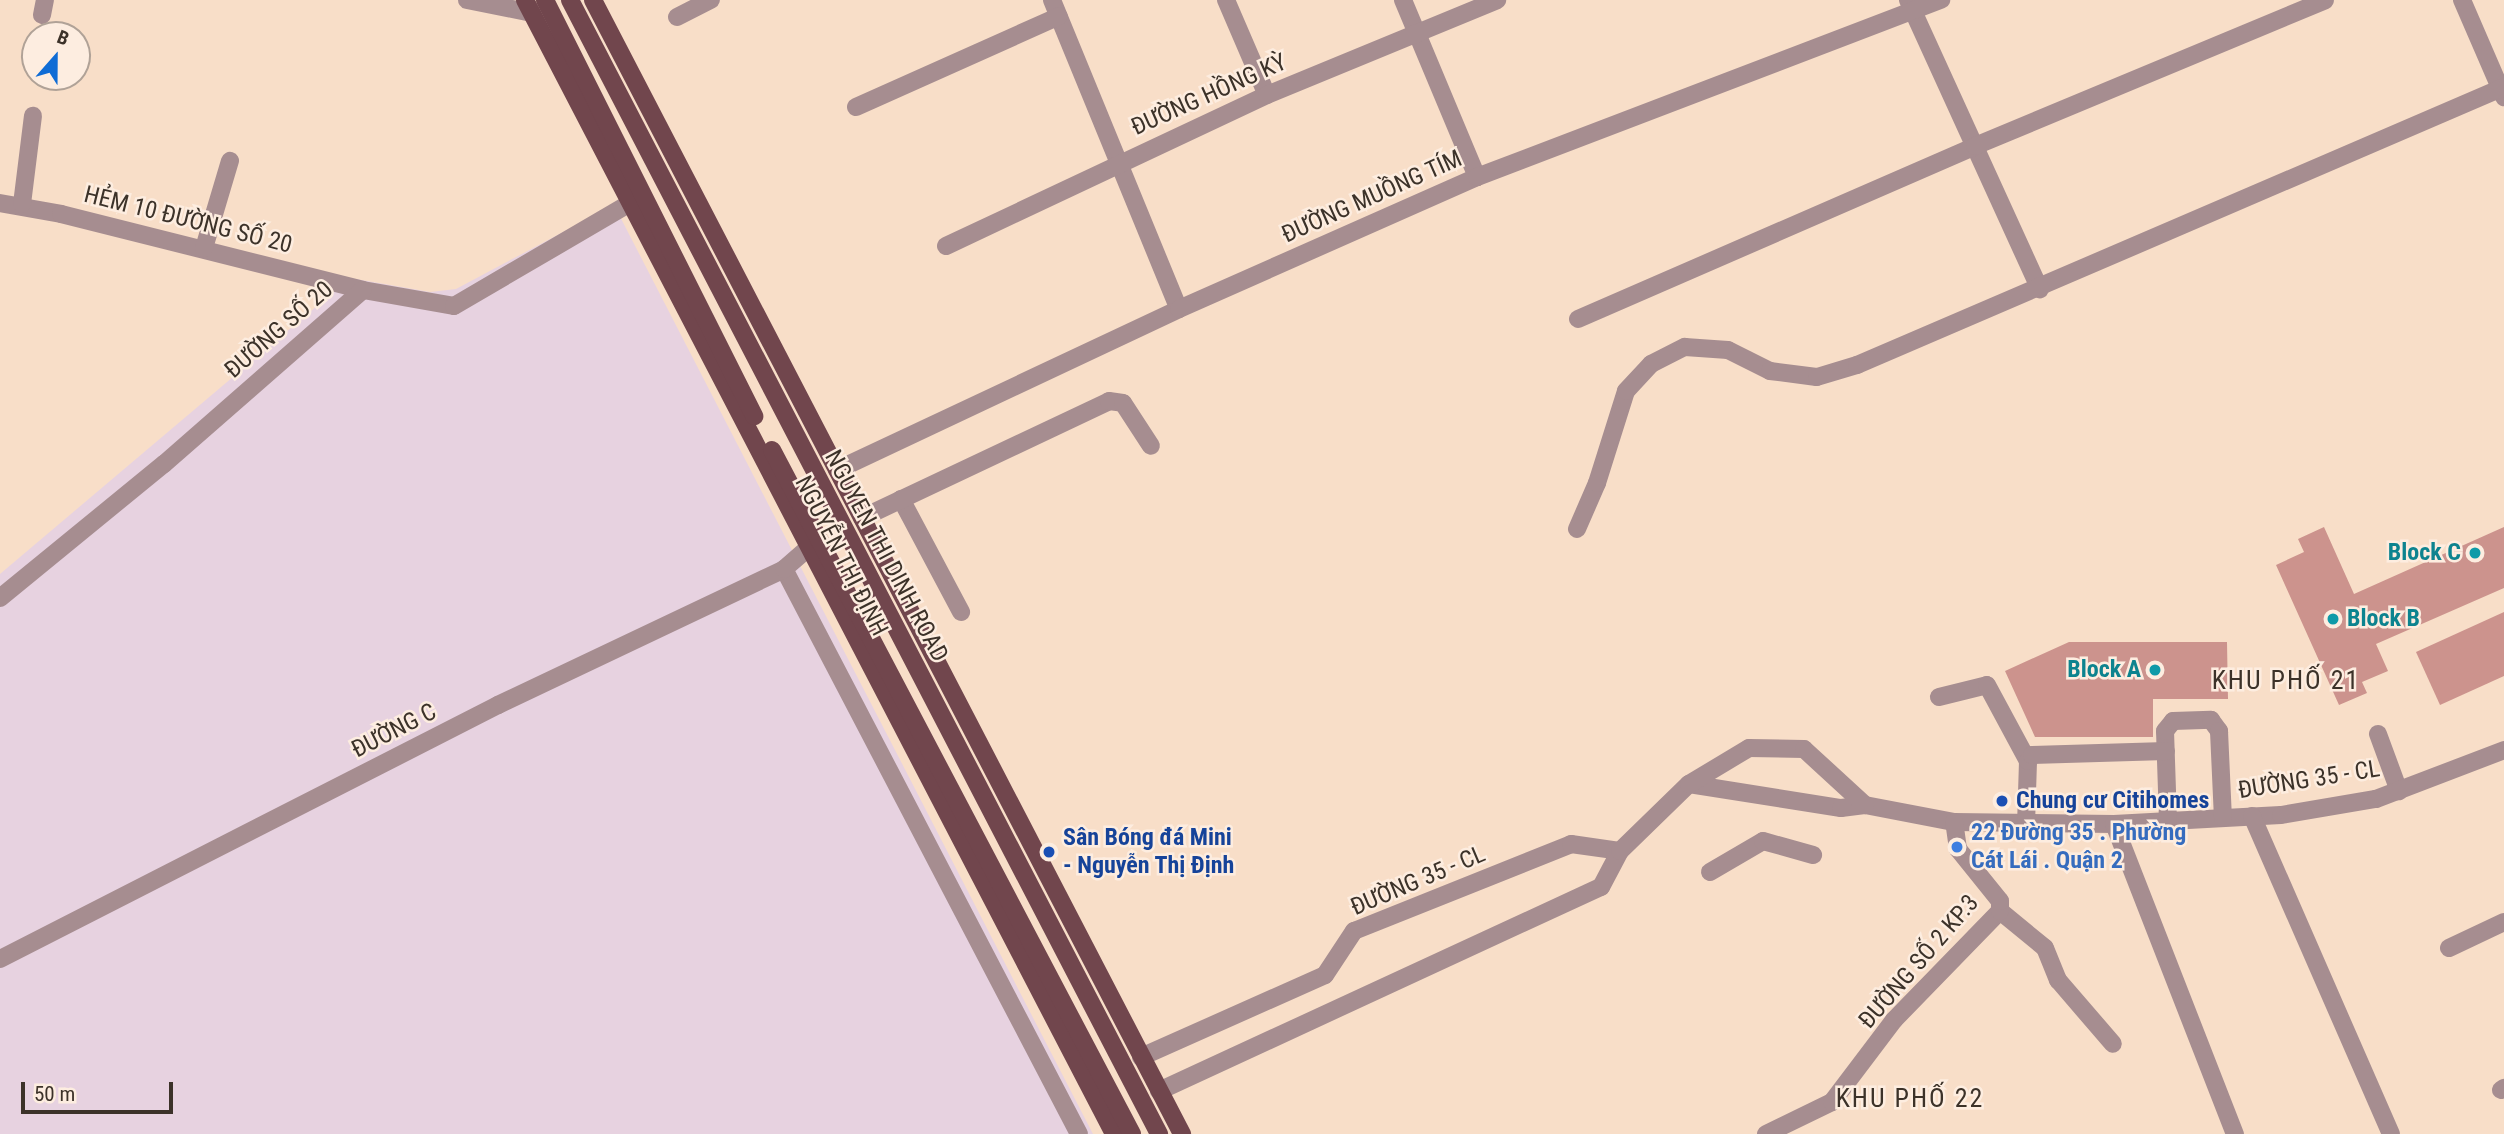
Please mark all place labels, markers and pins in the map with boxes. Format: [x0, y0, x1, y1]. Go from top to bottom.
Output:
place label: Block C [2388, 539, 2461, 567]
marker: Block C [2467, 545, 2483, 561]
place label: Block B [2347, 605, 2420, 633]
marker: Block B [2325, 611, 2341, 627]
place label: Block A [2067, 656, 2141, 684]
marker: Block A [2147, 662, 2163, 678]
place label: Chung cư Citihomes [2016, 787, 2209, 815]
marker: Chung cư Citihomes [1994, 793, 2010, 809]
place label: 22 Đường 35 . Phường Cát Lái . Quận 2 [1971, 819, 2186, 875]
place label: Sân Bóng đá Mini - Nguyễn Thị Định [1063, 824, 1235, 880]
marker: 22 Đường 35 . Phường Cát Lái . Quận 2 [1949, 839, 1965, 855]
marker: Sân Bóng đá Mini - Nguyễn Thị Định [1041, 844, 1057, 860]

